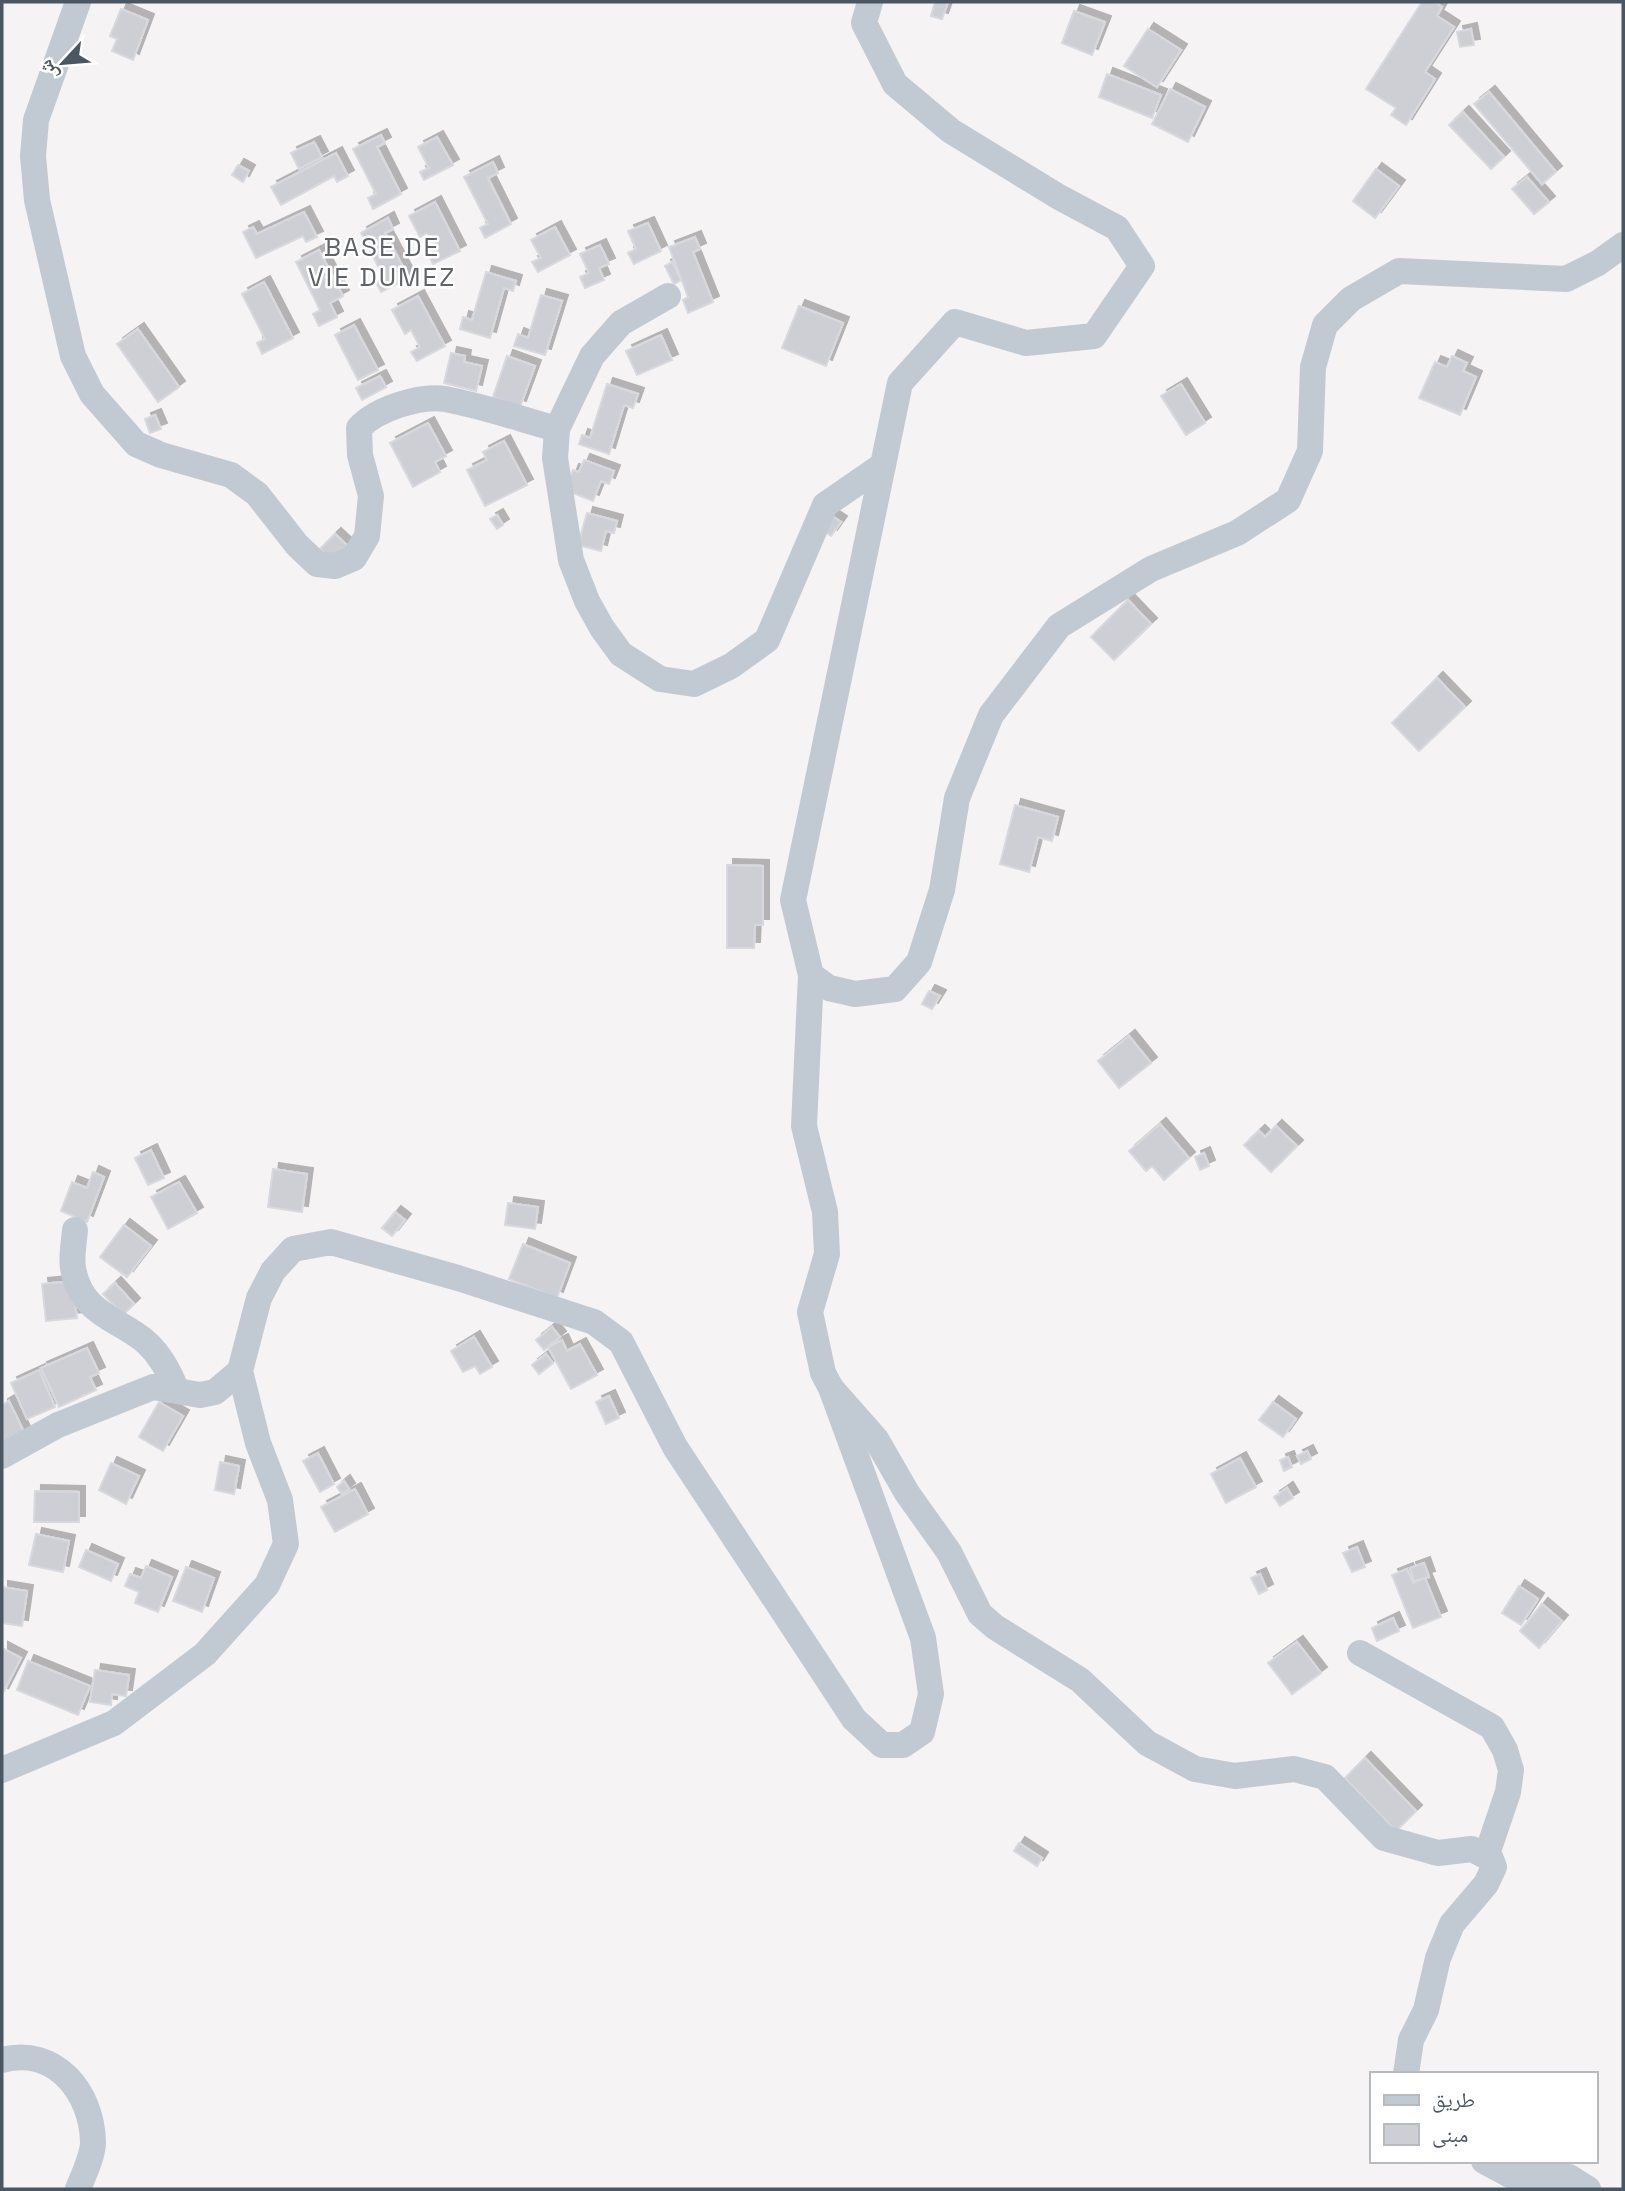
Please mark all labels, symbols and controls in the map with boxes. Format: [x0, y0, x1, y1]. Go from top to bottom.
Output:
north arrow [28, 28, 98, 98]
text: ش [33, 56, 64, 85]
district label: BASE DE VIE DUMEZ [308, 230, 456, 294]
legend [1370, 2072, 1597, 2163]
text: طريق [1432, 2086, 1475, 2113]
text: مبنى [1432, 2121, 1468, 2148]

